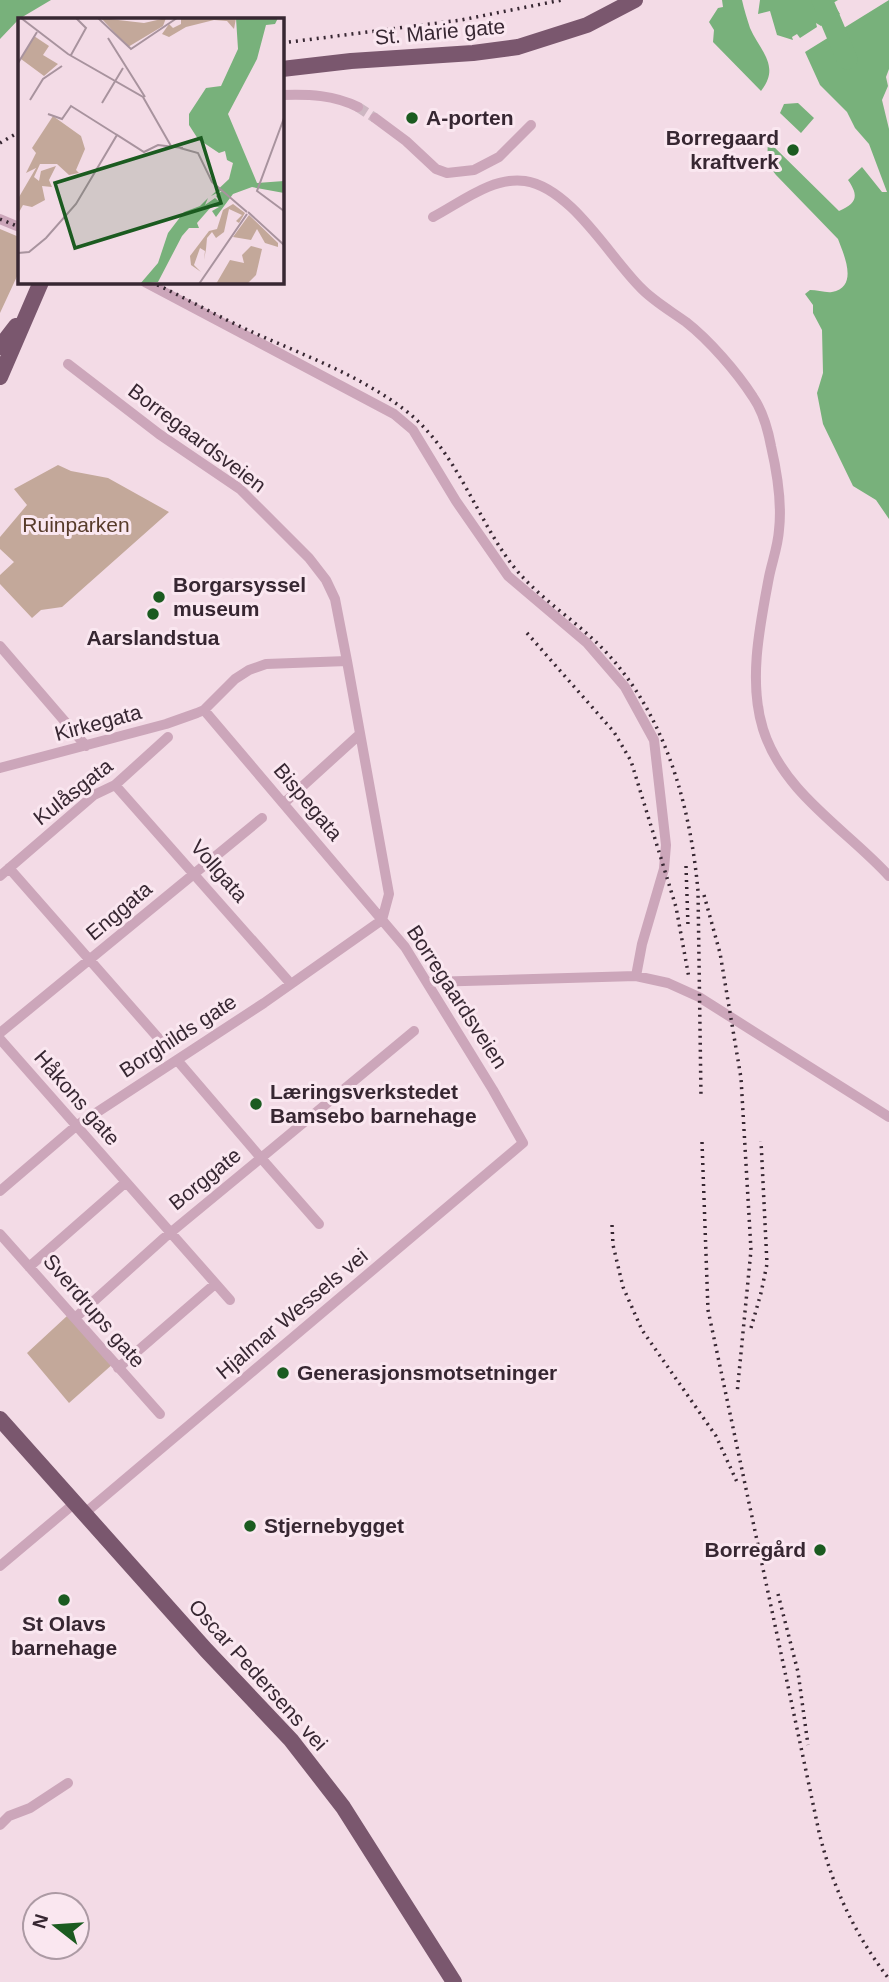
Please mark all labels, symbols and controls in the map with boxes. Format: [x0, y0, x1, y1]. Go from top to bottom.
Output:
street label: St. Marie gate [374, 14, 506, 49]
inset map [18, 18, 284, 284]
place label: A-porten [426, 106, 514, 129]
marker: A-porten [404, 110, 420, 126]
place label: Borregaard kraftverk [666, 126, 779, 173]
marker: Borregaard kraftverk [785, 142, 801, 158]
street label: Borregaardsveien [124, 379, 270, 497]
park label: Ruinparken [22, 513, 130, 536]
place label: Borgarsyssel museum [173, 573, 306, 620]
marker: Borgarsyssel museum [151, 589, 167, 605]
marker: Aarslandstua [145, 606, 161, 622]
place label: Aarslandstua [86, 626, 220, 649]
street label: Kirkegata [52, 700, 144, 745]
street label: Kulåsgata [29, 754, 117, 829]
street label: Bispegata [270, 759, 347, 845]
street label: Vollgata [186, 835, 253, 907]
street label: Enggata [81, 876, 156, 945]
street label: Borregaardsveien [403, 921, 512, 1073]
street label: Borghilds gate [115, 989, 240, 1082]
street label: Håkons gate [30, 1046, 125, 1150]
place label: Læringsverkstedet Bamsebo barnehage [270, 1080, 477, 1127]
marker: Læringsverkstedet Bamsebo barnehage [248, 1096, 264, 1112]
street label: Borggate [164, 1143, 245, 1214]
street label: Hjalmar Wessels vei [212, 1244, 372, 1383]
street label: Sverdrups gate [39, 1249, 150, 1372]
place label: Generasjonsmotsetninger [297, 1361, 557, 1384]
marker: Generasjonsmotsetninger [275, 1365, 291, 1381]
place label: Stjernebygget [264, 1514, 404, 1537]
marker: Stjernebygget [242, 1518, 258, 1534]
place label: Borregård [704, 1538, 806, 1561]
marker: Borregård [812, 1542, 828, 1558]
marker: St Olavs barnehage [56, 1592, 72, 1608]
street label: Oscar Pedersens vei [185, 1595, 332, 1755]
place label: St Olavs barnehage [11, 1612, 117, 1659]
north arrow [21, 1891, 91, 1961]
text: N [28, 1912, 52, 1931]

